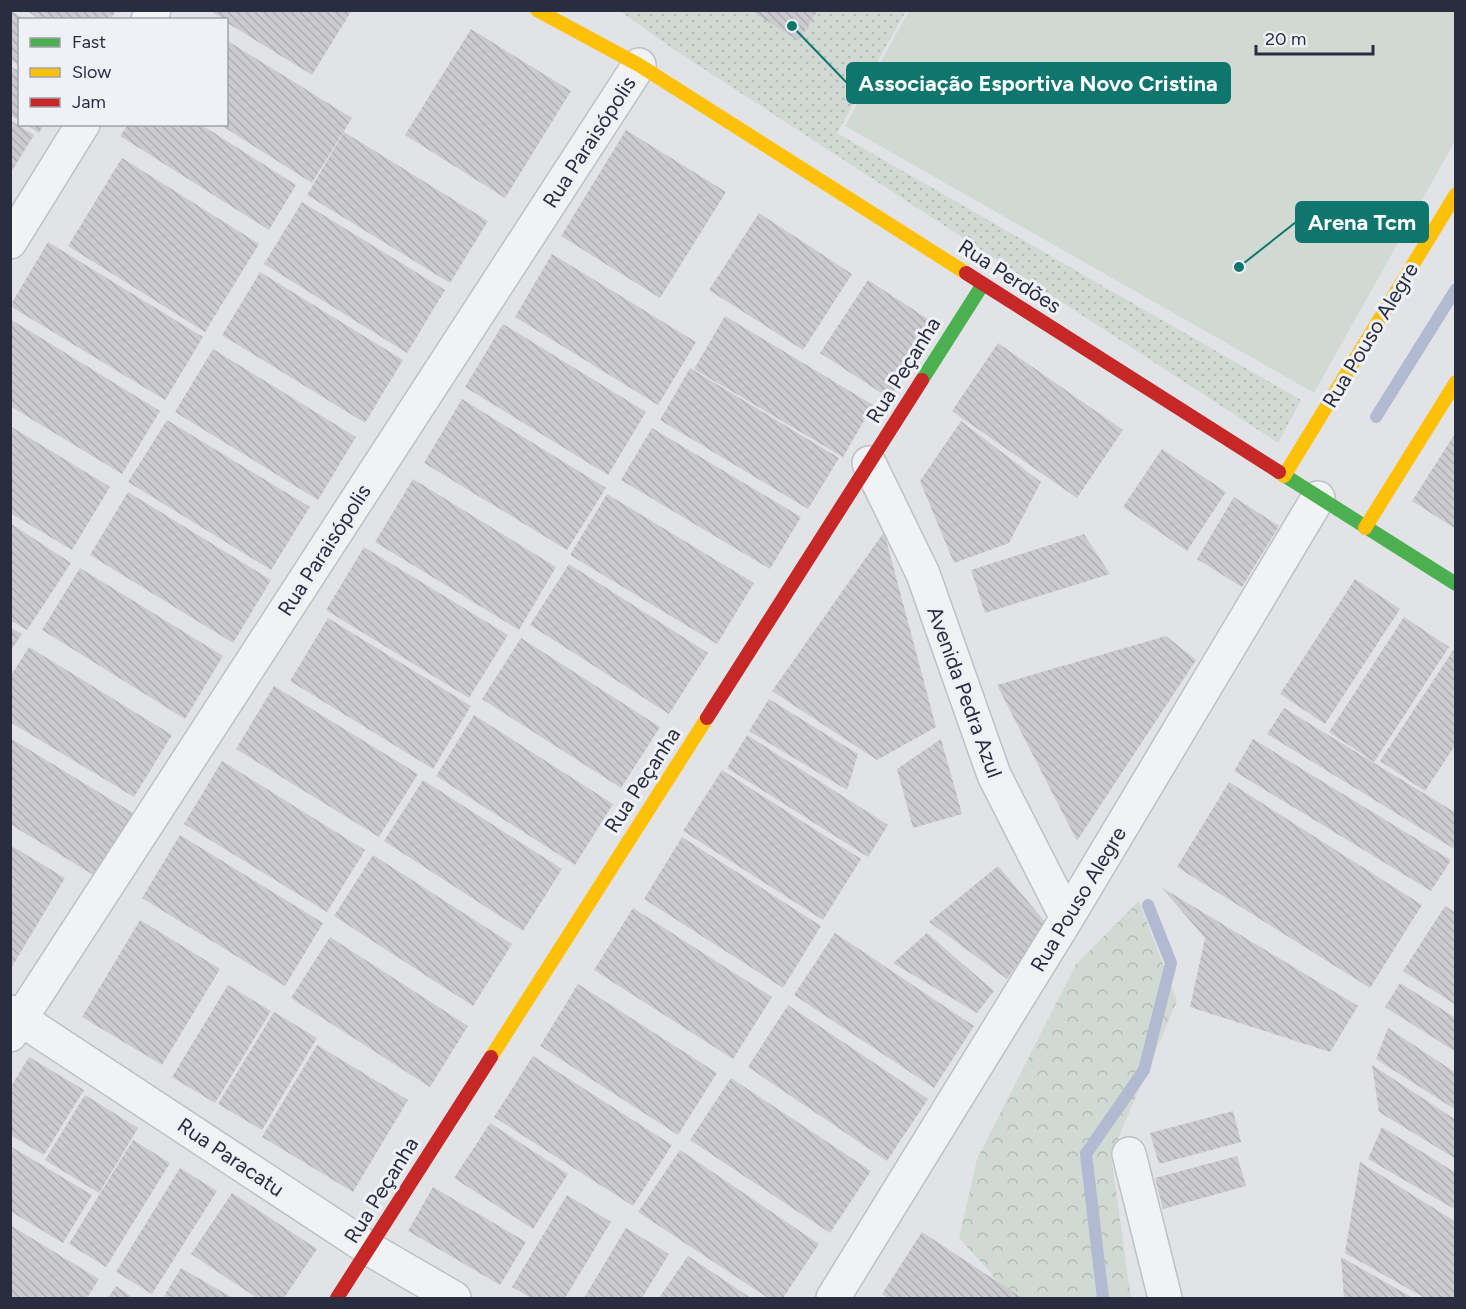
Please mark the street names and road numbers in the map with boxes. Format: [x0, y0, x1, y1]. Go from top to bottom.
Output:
street label: Rua Paraisópolis [537, 71, 641, 213]
street label: Rua Perdões [954, 234, 1066, 318]
street label: Rua Pouso Alegre [1317, 258, 1423, 412]
street label: Rua Peçanha [860, 312, 946, 428]
street label: Rua Paraisópolis [272, 479, 376, 621]
street label: Avenida Pedra Azul [922, 603, 1008, 781]
street label: Rua Peçanha [599, 723, 685, 837]
street label: Rua Pouso Alegre [1025, 822, 1131, 976]
street label: Rua Paracatu [173, 1112, 289, 1202]
street label: Rua Peçanha [338, 1132, 424, 1248]

